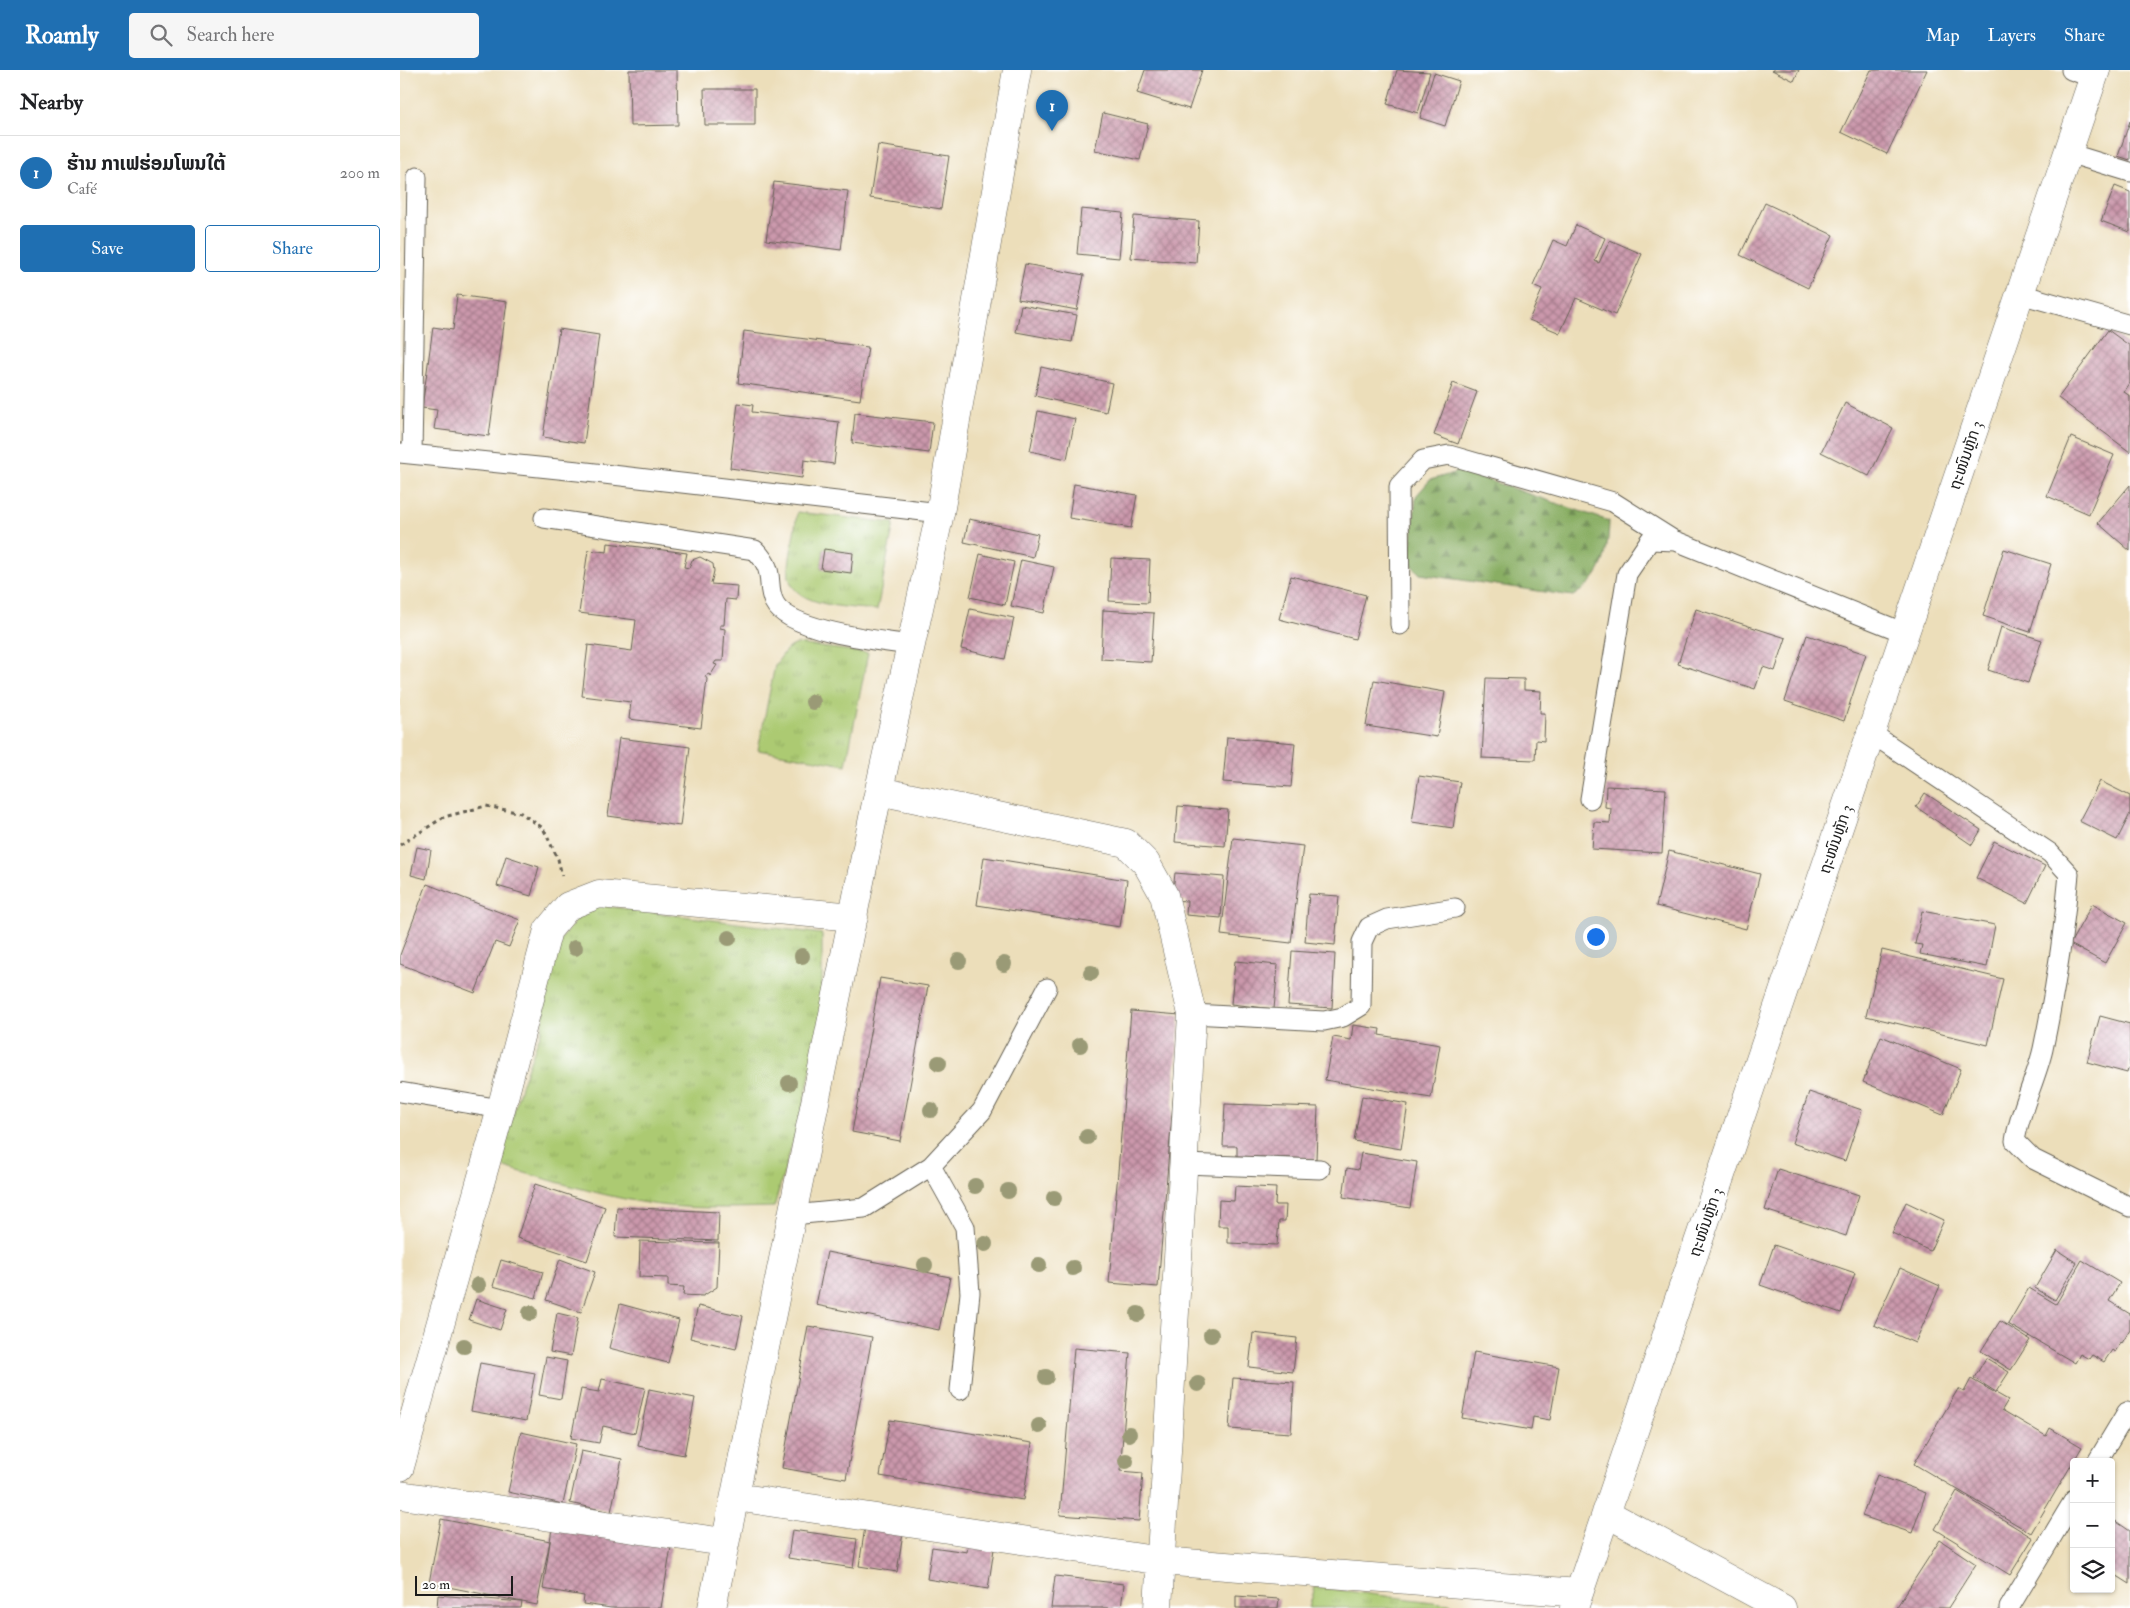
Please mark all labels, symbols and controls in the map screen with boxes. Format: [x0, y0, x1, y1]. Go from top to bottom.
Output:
search box [129, 13, 479, 58]
text: Roamly [25, 20, 99, 51]
icon: search [147, 21, 175, 49]
text: Search here [187, 23, 274, 47]
text: Map [1926, 24, 1960, 47]
text: Layers [1988, 24, 2036, 47]
text: Share [2064, 24, 2105, 47]
text: Nearby [20, 89, 83, 116]
pin: 1 [1036, 90, 1068, 131]
text: ຮ້ານ ກາເຟຮ່ອມໂພນໃຕ້ [67, 152, 225, 176]
text: 1 [33, 163, 39, 183]
text: 200 m [340, 163, 380, 183]
text: Café [67, 179, 97, 199]
button: Save [20, 225, 195, 272]
button: Share [205, 225, 380, 272]
street label: ຖະໜົນຫຼັກ 3 [1945, 418, 1987, 493]
street label: ຖະໜົນຫຼັກ 3 [1815, 802, 1857, 877]
your location [1583, 924, 1609, 950]
street label: ຖະໜົນຫຼັກ 3 [1685, 1185, 1727, 1260]
map controls [2070, 1458, 2115, 1593]
button: + [2070, 1458, 2115, 1503]
button: − [2070, 1503, 2115, 1548]
button: layers [2070, 1548, 2115, 1593]
scale bar [415, 1573, 512, 1596]
text: 20 m [422, 1576, 450, 1593]

